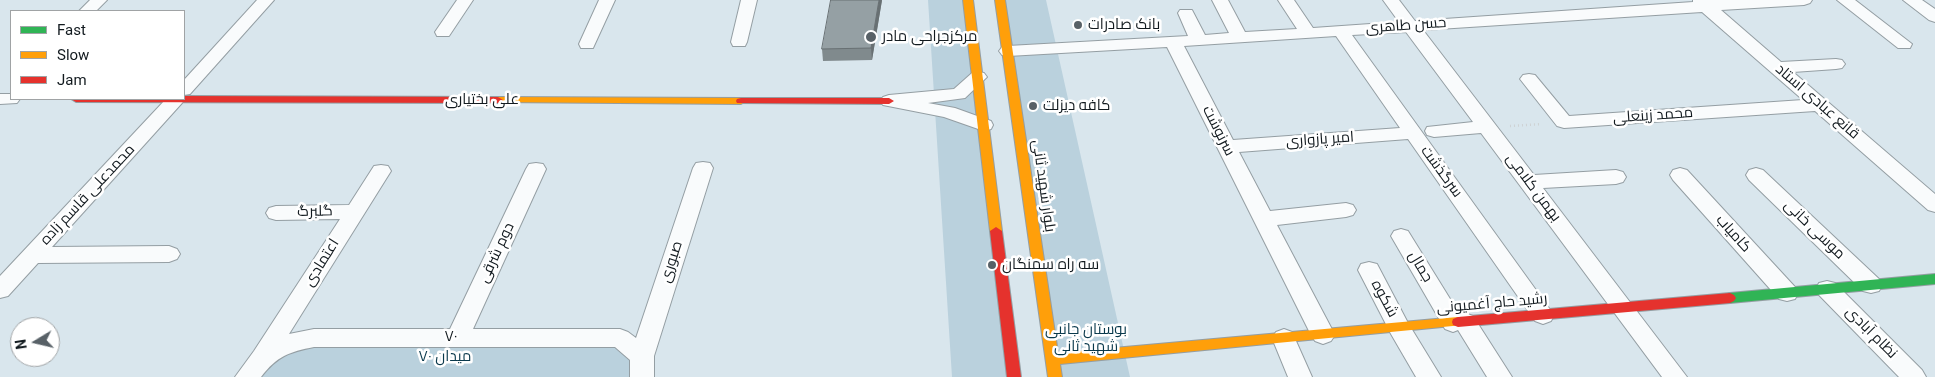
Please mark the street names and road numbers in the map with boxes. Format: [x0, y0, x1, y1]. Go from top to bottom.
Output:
street label: حسن طاهری [1365, 14, 1447, 38]
street label: قانع عبادی استاد [1771, 61, 1863, 143]
street label: علی بختیاری [445, 91, 519, 109]
street label: سرنوشت [1198, 103, 1238, 159]
street label: محمد زینعلی [1612, 104, 1694, 128]
street label: امیر پازواری [1285, 129, 1355, 151]
street label: بلوار شهید ثانی [1028, 139, 1058, 233]
street label: محمدعلی قاسم زاده [37, 141, 139, 249]
street label: سرگذشت [1416, 143, 1466, 201]
street label: بهمن کلامی [1502, 150, 1564, 226]
street label: موسی خانی [1780, 197, 1848, 263]
street label: گلبرگ [297, 203, 333, 221]
street label: کامیاب [1712, 212, 1754, 256]
street label: دوم شرقی [475, 220, 519, 286]
street label: اعتمادی [300, 236, 344, 290]
street label: صبوری [657, 239, 687, 285]
street label: جمال [1404, 248, 1436, 286]
street label: شکوه [1367, 277, 1401, 321]
street label: رشید حاج آغمیونی [1436, 290, 1548, 318]
street label: نظام آبادی [1841, 303, 1901, 363]
street label: ۷۰ [444, 328, 458, 346]

